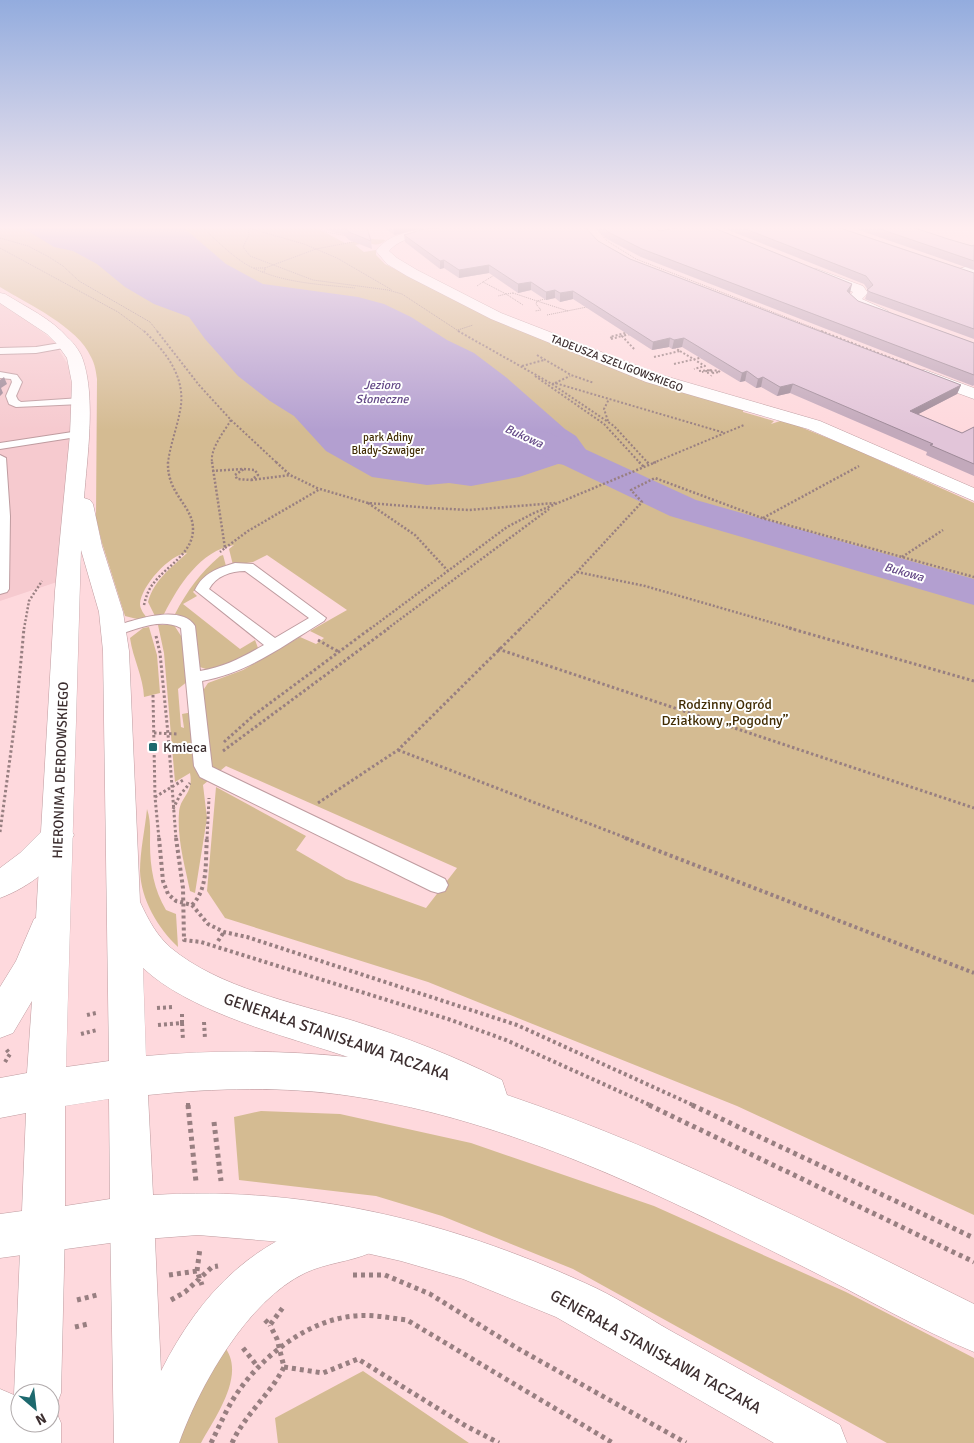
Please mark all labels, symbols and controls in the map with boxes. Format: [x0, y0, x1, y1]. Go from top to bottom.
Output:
street label: TADEUSZA SZELIGOWSKIEGO [549, 332, 685, 395]
water label: Jezioro Słoneczne [355, 378, 410, 407]
water label: Bukowa [502, 421, 546, 452]
park label: park Adiny Blady-Szwajger [351, 431, 425, 457]
water label: Bukowa [882, 560, 926, 586]
street label: HIERONIMA DERDOWSKIEGO [49, 681, 72, 859]
park label: Rodzinny Ogród Działkowy „Pogodny” [661, 696, 789, 729]
place label: Kmieca [163, 739, 207, 756]
marker: Kmieca [147, 741, 159, 753]
street label: GENERAŁA STANISŁAWA TACZAKA [221, 989, 453, 1085]
street label: GENERAŁA STANISŁAWA TACZAKA [546, 1285, 765, 1418]
north arrow [10, 1383, 60, 1433]
text: N [33, 1409, 49, 1429]

